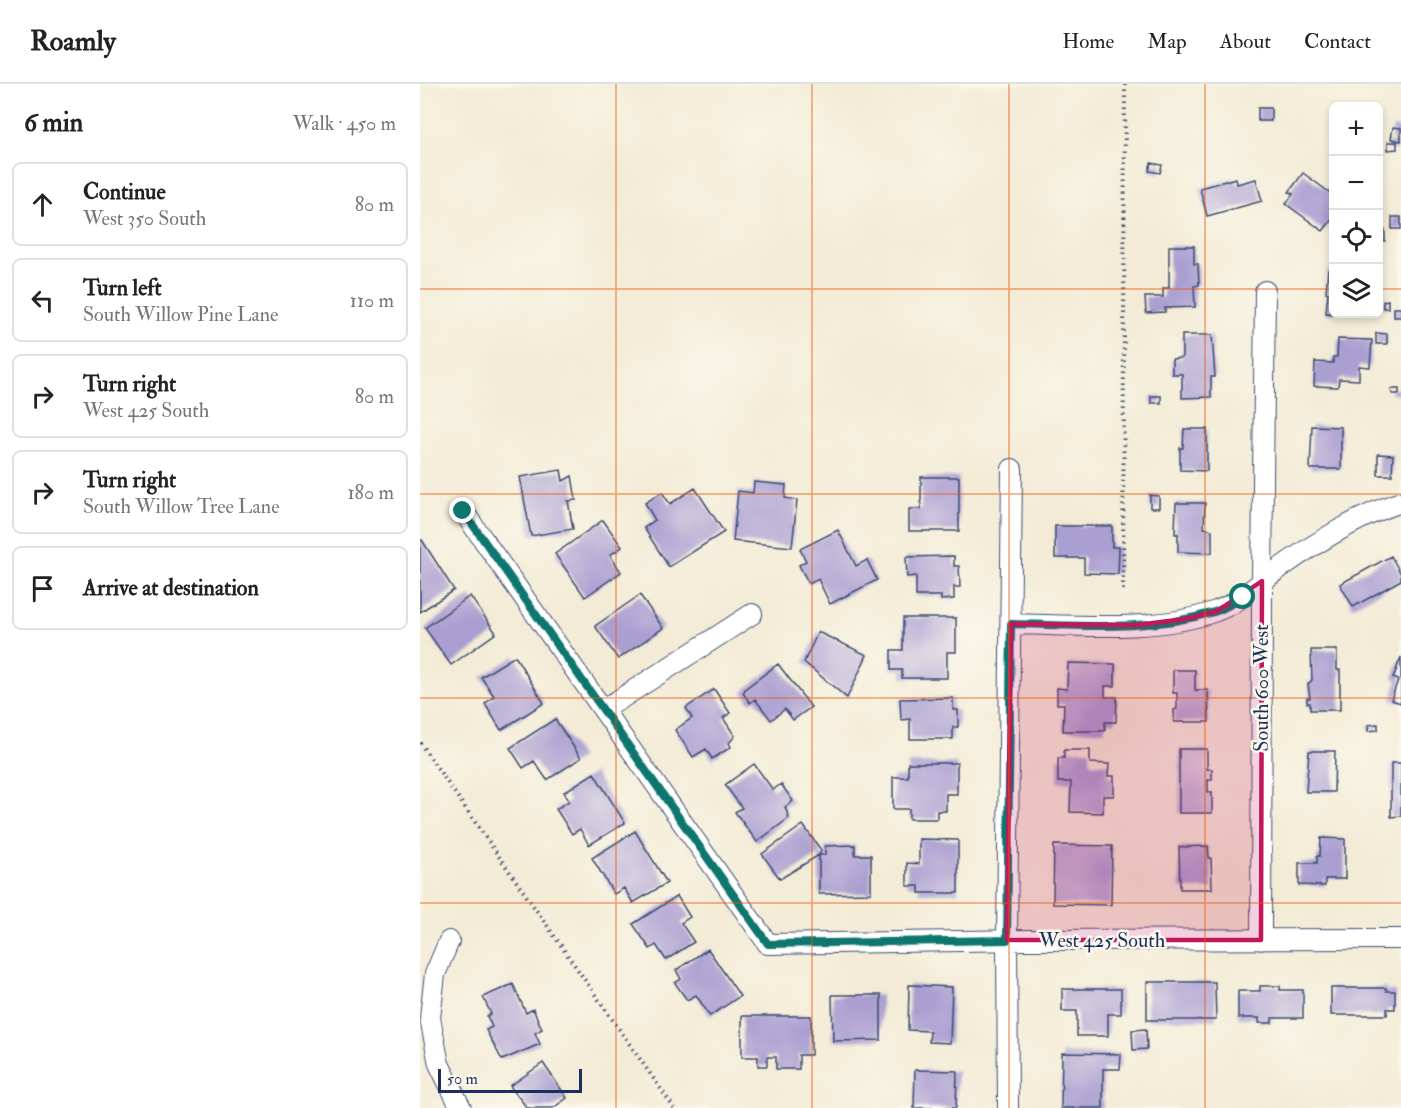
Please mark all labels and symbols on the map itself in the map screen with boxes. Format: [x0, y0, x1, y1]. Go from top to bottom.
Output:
route end [449, 497, 475, 523]
route start [1229, 583, 1255, 609]
street label: South 600 West [1249, 624, 1274, 752]
street label: West 425 South [1038, 928, 1166, 953]
scale bar [438, 1066, 582, 1094]

